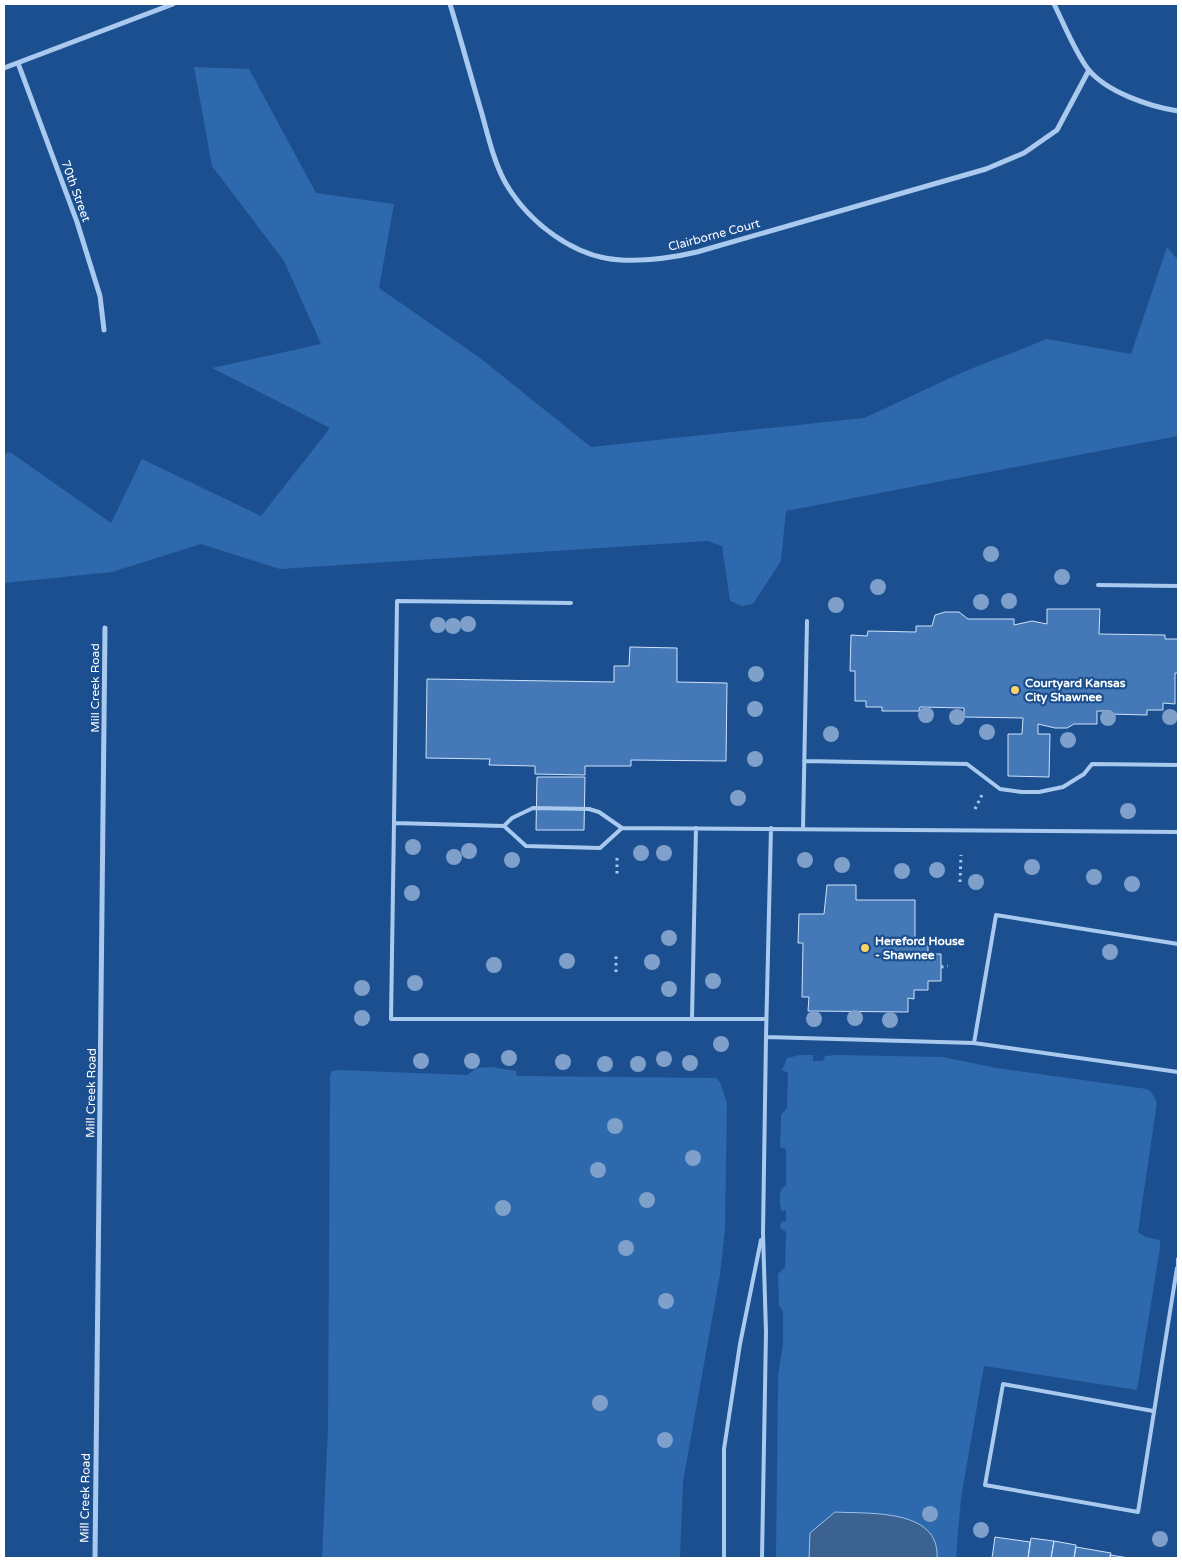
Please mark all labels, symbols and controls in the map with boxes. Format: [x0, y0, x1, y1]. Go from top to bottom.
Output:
street label: 70th Street [58, 158, 94, 224]
street label: Clairborne Court [667, 216, 762, 254]
street label: Mill Creek Road [88, 643, 102, 733]
place label: Courtyard Kansas City Shawnee [1025, 676, 1126, 705]
marker: Courtyard Kansas City Shawnee [1009, 684, 1021, 696]
place label: Hereford House - Shawnee [875, 934, 965, 962]
marker: Hereford House - Shawnee [859, 942, 871, 954]
street label: Mill Creek Road [83, 1048, 99, 1138]
street label: Mill Creek Road [77, 1453, 93, 1543]

